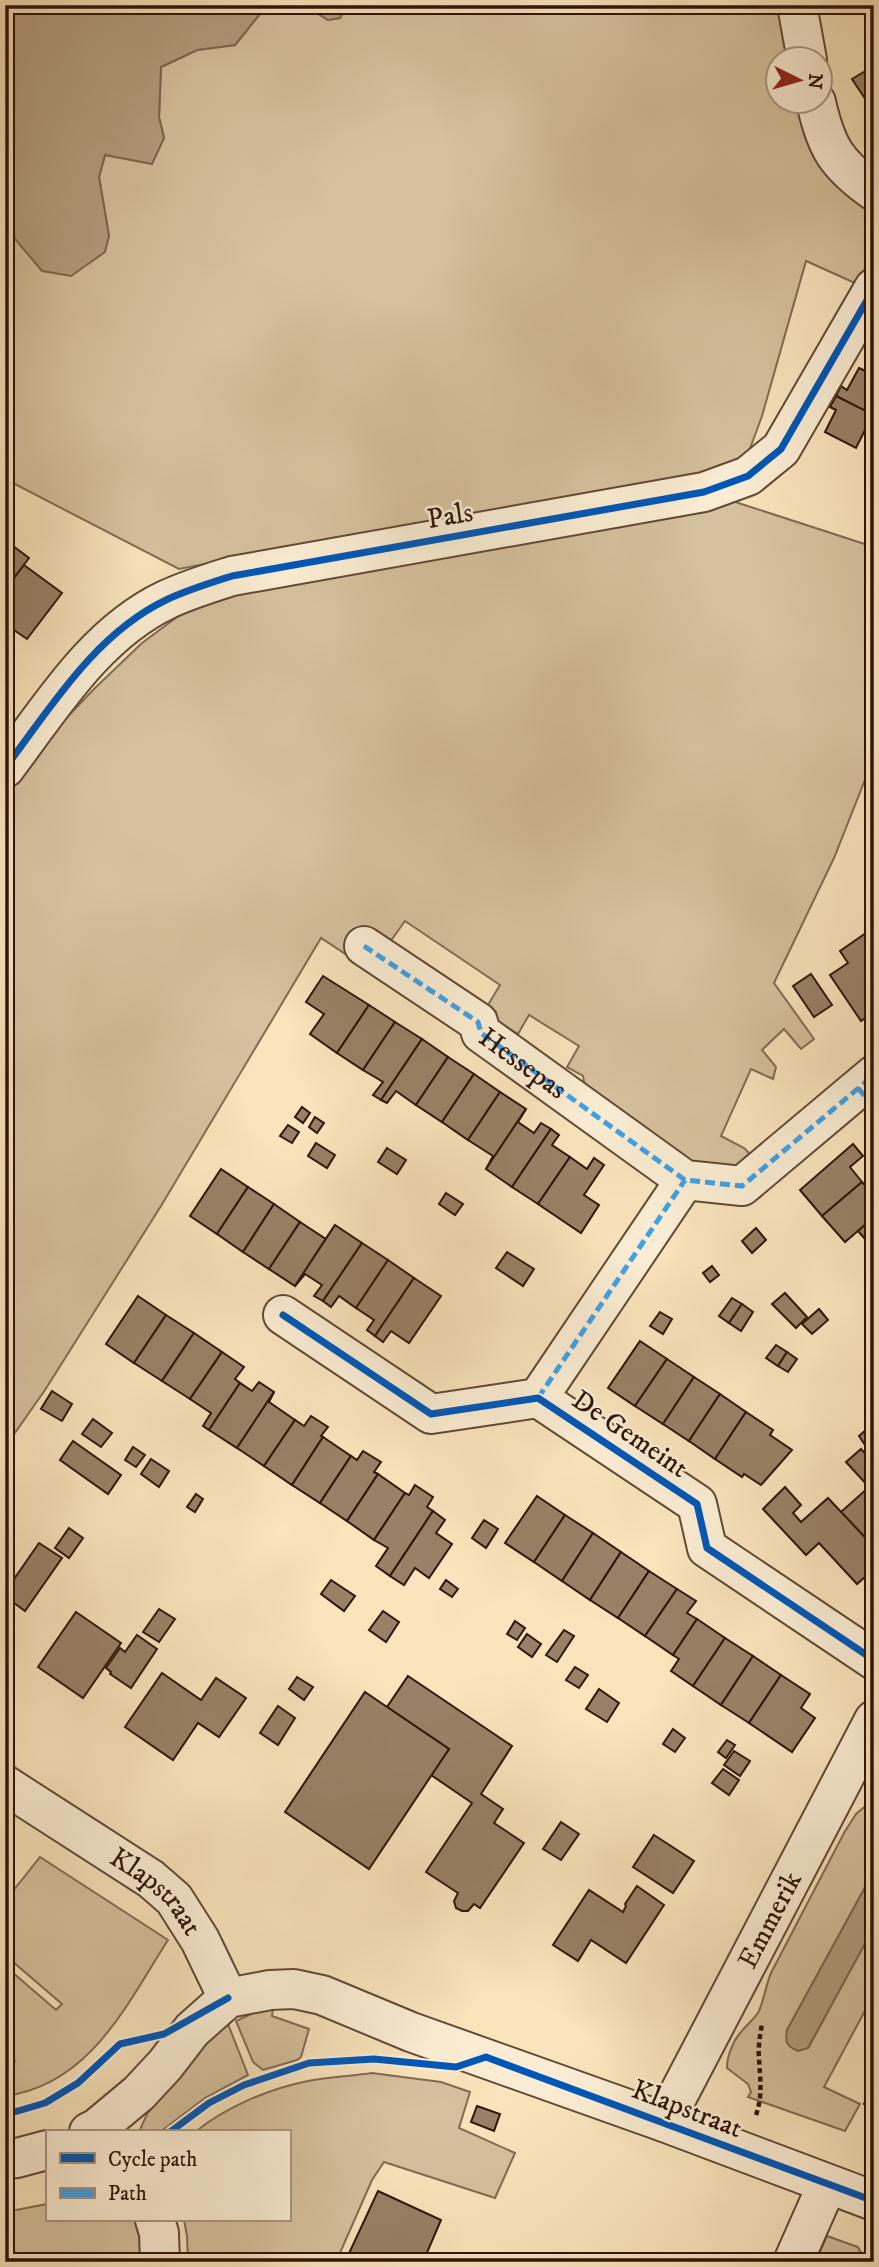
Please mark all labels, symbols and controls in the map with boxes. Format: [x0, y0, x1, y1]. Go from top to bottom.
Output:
north arrow [764, 46, 834, 116]
text: N [802, 73, 827, 91]
street label: Pals [424, 495, 476, 537]
street label: Hessepas [472, 1020, 574, 1107]
street label: De Gemeint [565, 1382, 695, 1486]
street label: Klapstraat [103, 1840, 210, 1942]
street label: Emmerik [730, 1865, 809, 1975]
street label: Klapstraat [627, 2072, 747, 2146]
legend [46, 2130, 290, 2222]
text: Cycle path [108, 2147, 197, 2173]
text: Path [108, 2181, 147, 2207]

